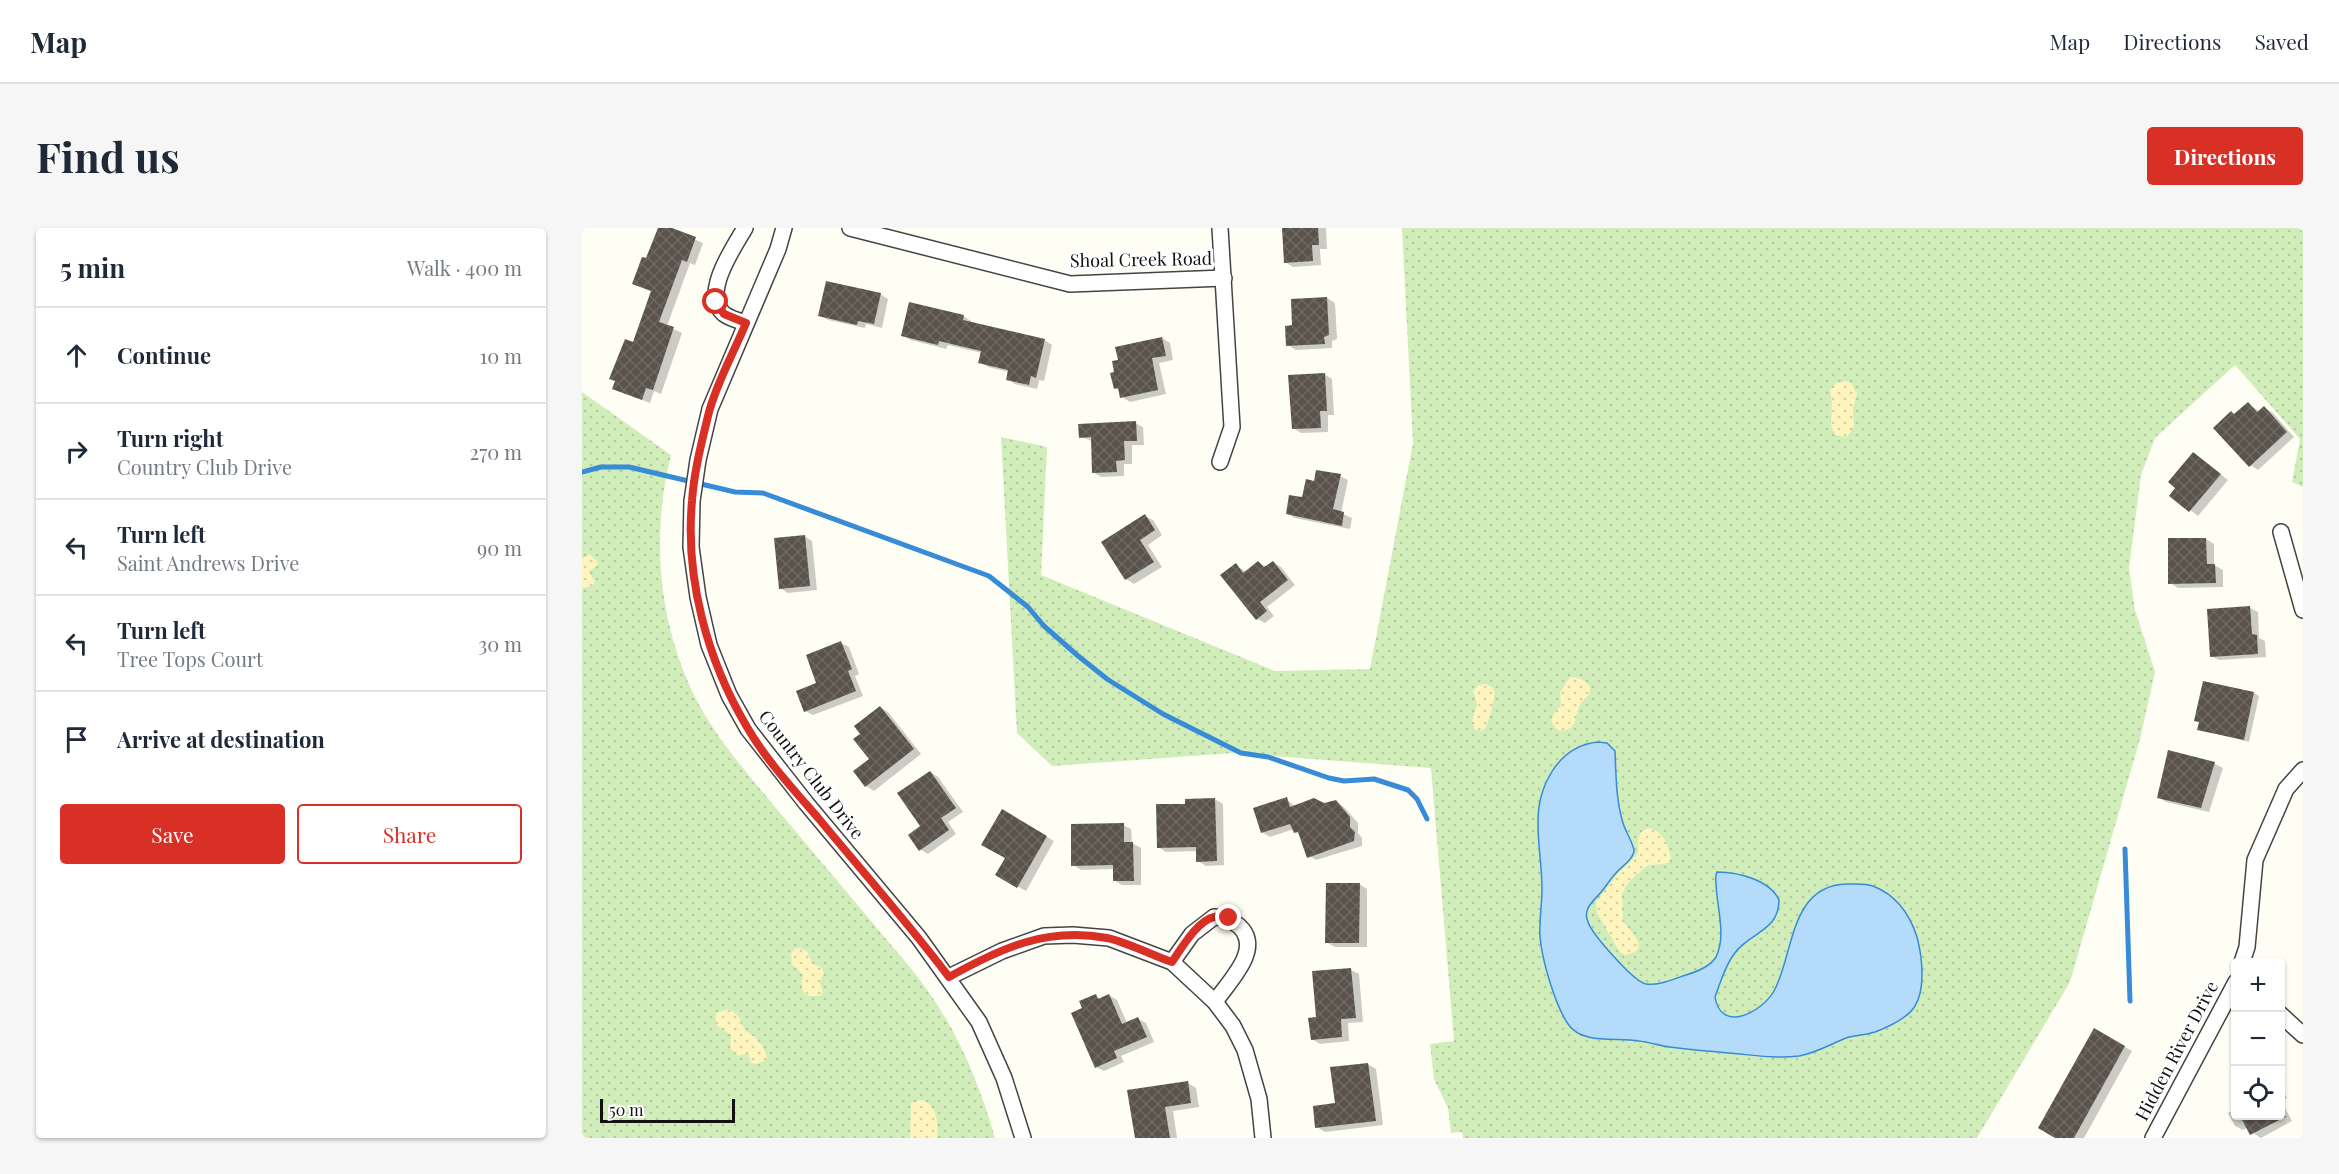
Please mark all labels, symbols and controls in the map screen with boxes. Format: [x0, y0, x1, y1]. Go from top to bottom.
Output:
text: Map [30, 23, 87, 60]
text: Map [2049, 27, 2090, 55]
text: Directions [2123, 27, 2221, 55]
text: Saved [2254, 27, 2309, 55]
button: Directions [2147, 127, 2303, 185]
text: Find us [36, 128, 180, 184]
street label: Shoal Creek Road [1070, 246, 1213, 272]
text: 5 min [60, 250, 125, 285]
text: Walk · 400 m [407, 254, 522, 281]
route start [702, 288, 728, 314]
icon: ahead [60, 339, 93, 372]
text: Continue [117, 340, 211, 370]
text: 10 m [480, 342, 522, 369]
text: Turn right [117, 423, 223, 453]
icon: right [60, 435, 93, 468]
text: 270 m [470, 438, 522, 465]
text: Country Club Drive [117, 453, 292, 480]
text: Turn left [117, 519, 206, 549]
icon: left [60, 531, 93, 564]
text: 90 m [477, 534, 522, 561]
text: Saint Andrews Drive [117, 549, 299, 576]
text: Turn left [117, 615, 206, 645]
icon: left [60, 627, 93, 660]
text: 30 m [478, 630, 522, 657]
text: Tree Tops Court [117, 645, 263, 672]
street label: Country Club Drive [754, 705, 870, 844]
icon: arrive [60, 723, 93, 756]
text: Arrive at destination [117, 724, 325, 754]
button: Save [60, 804, 285, 864]
button: Share [297, 804, 522, 864]
route end [1215, 904, 1241, 930]
map controls [2231, 958, 2285, 1120]
button: + [2231, 958, 2285, 1012]
street label: Hidden River Drive [2129, 976, 2223, 1125]
button: − [2231, 1012, 2285, 1066]
button: locate [2231, 1066, 2285, 1120]
scale bar [600, 1096, 735, 1124]
text: 50 m [609, 1099, 643, 1120]

